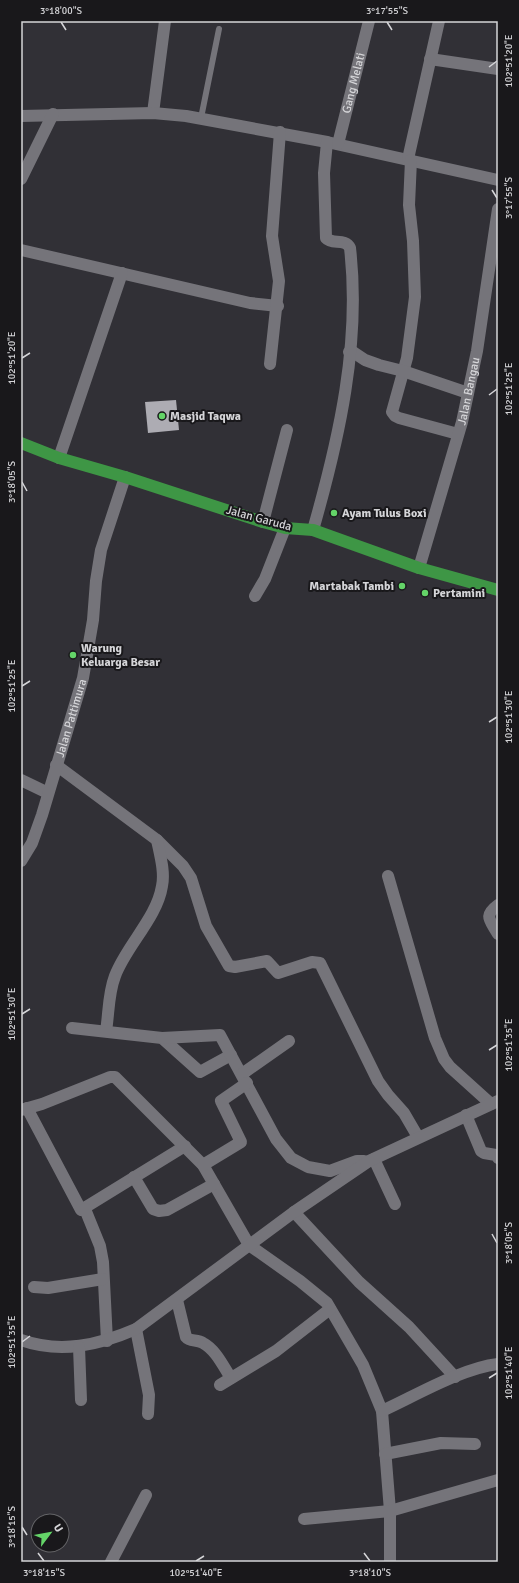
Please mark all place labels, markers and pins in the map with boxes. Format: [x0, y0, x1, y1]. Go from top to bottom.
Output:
place label: Masjid Taqwa [170, 409, 241, 424]
marker: Masjid Taqwa [157, 411, 167, 421]
place label: Ayam Tulus Boxi [342, 506, 427, 521]
marker: Ayam Tulus Boxi [329, 508, 339, 518]
place label: Martabak Tambi [309, 579, 394, 594]
marker: Martabak Tambi [397, 581, 407, 591]
place label: Pertamini [433, 586, 485, 601]
marker: Pertamini [420, 588, 430, 598]
place label: Warung Keluarga Besar [81, 641, 160, 670]
marker: Warung Keluarga Besar [68, 650, 78, 660]

